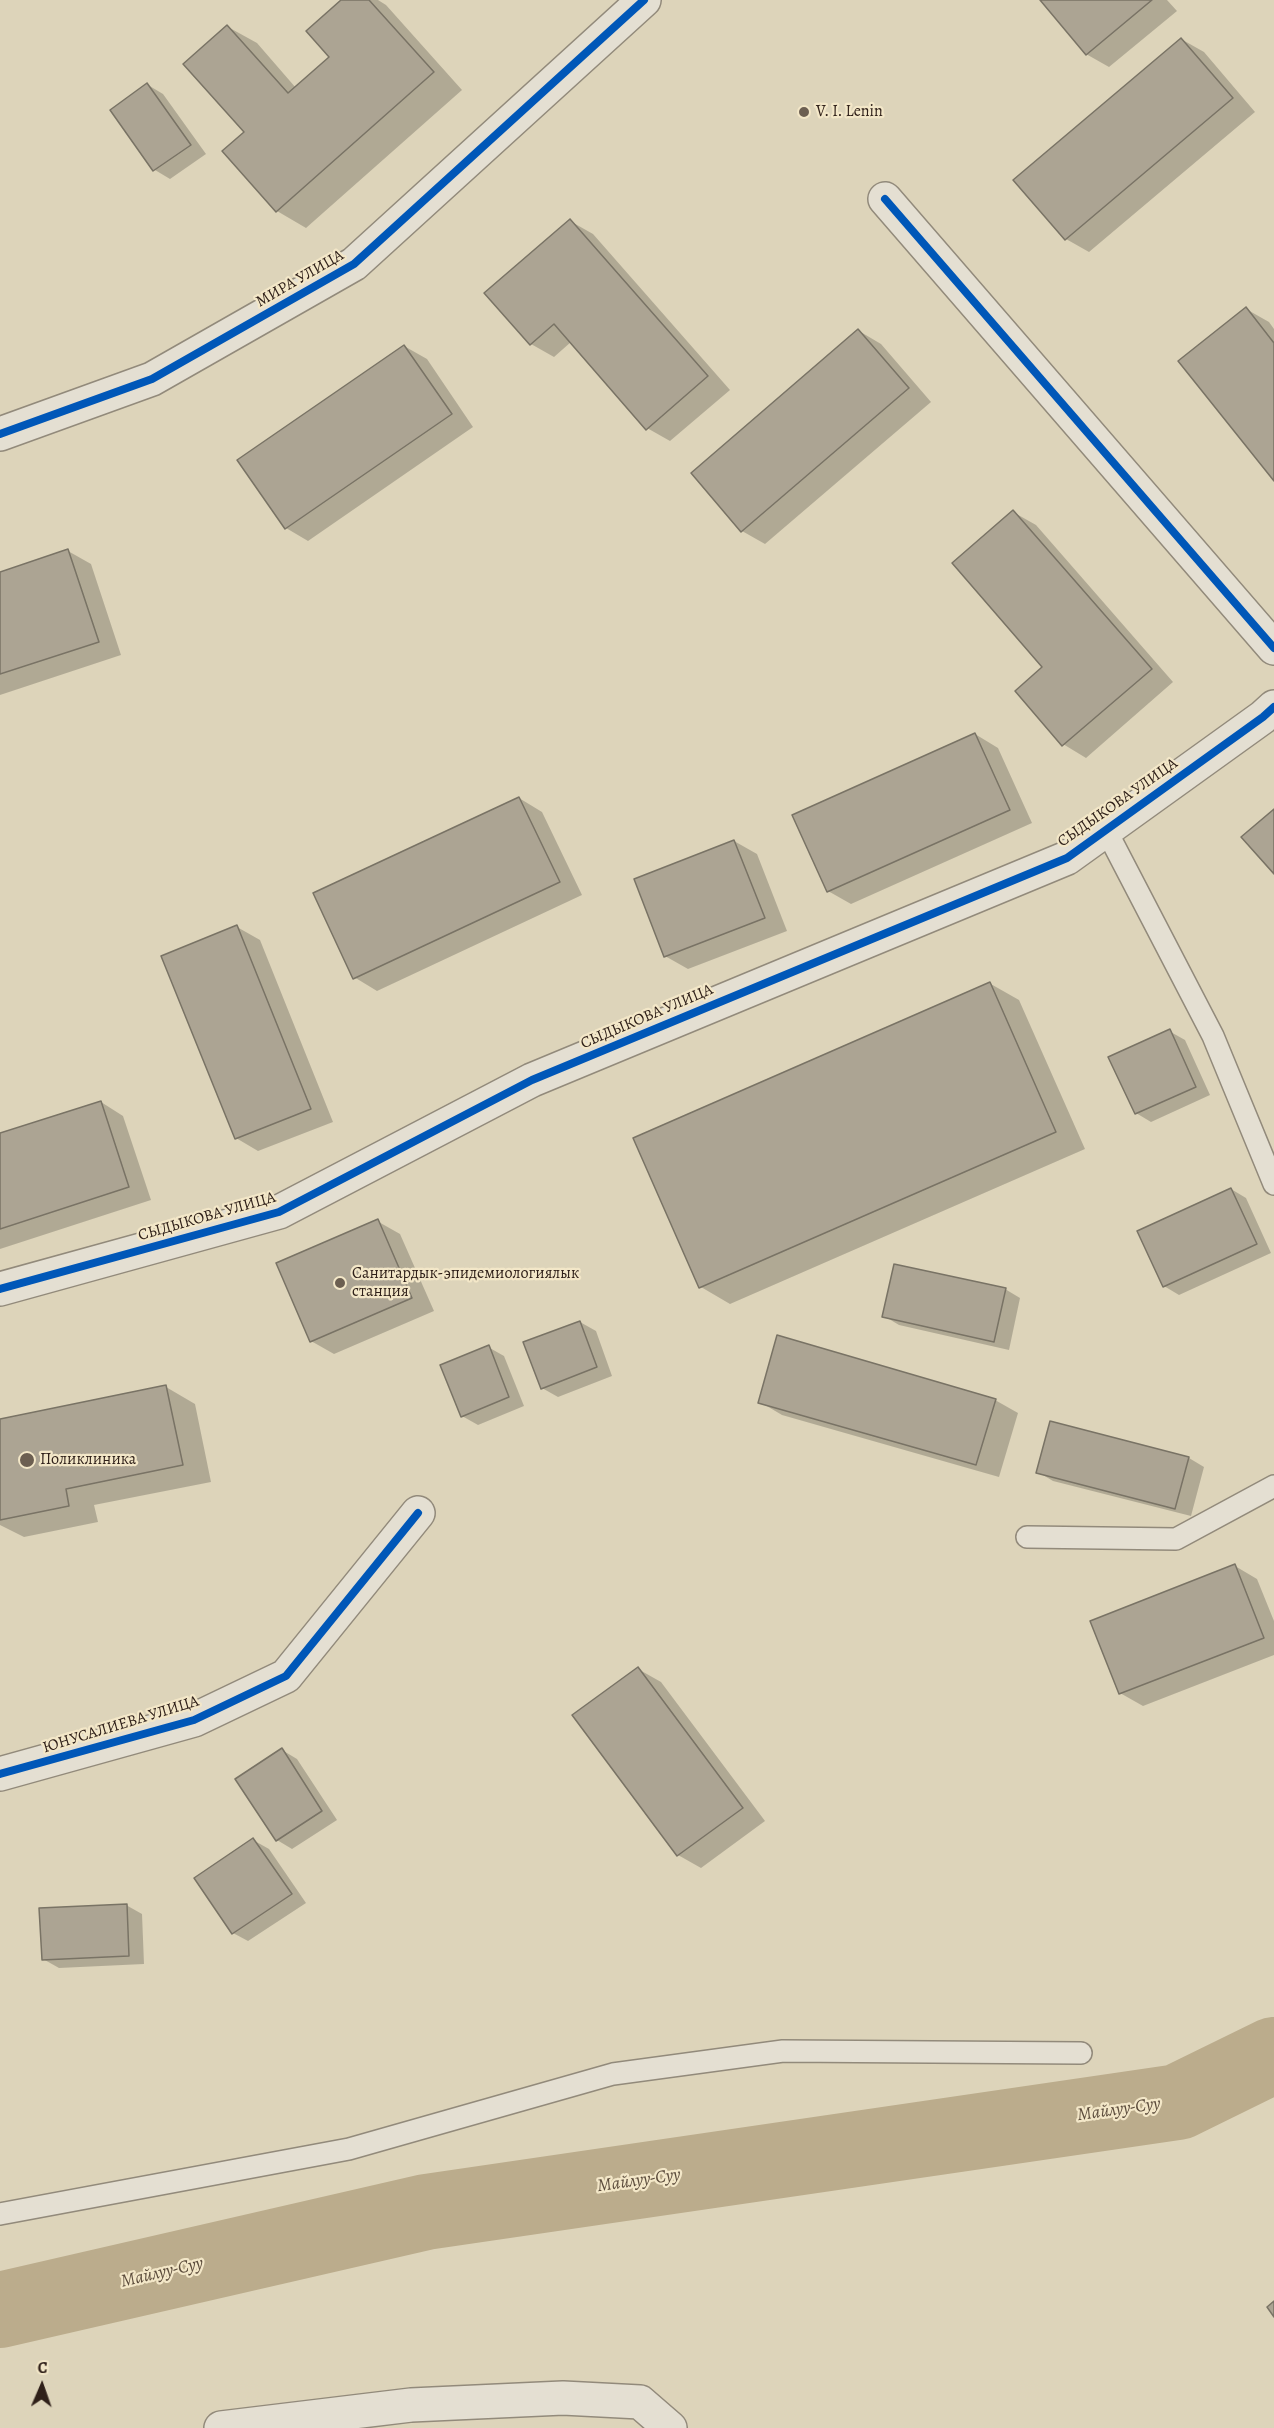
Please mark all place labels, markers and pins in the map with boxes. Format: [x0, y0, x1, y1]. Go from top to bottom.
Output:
place label: V. I. Lenin [816, 102, 883, 122]
marker: V. I. Lenin [797, 105, 811, 119]
place label: Санитардык-эпидемиологиялык станция [352, 1264, 579, 1302]
marker: Санитардык-эпидемиологиялык станция [333, 1276, 347, 1290]
place label: Поликлиника [40, 1450, 136, 1470]
marker: Поликлиника [18, 1451, 36, 1469]

